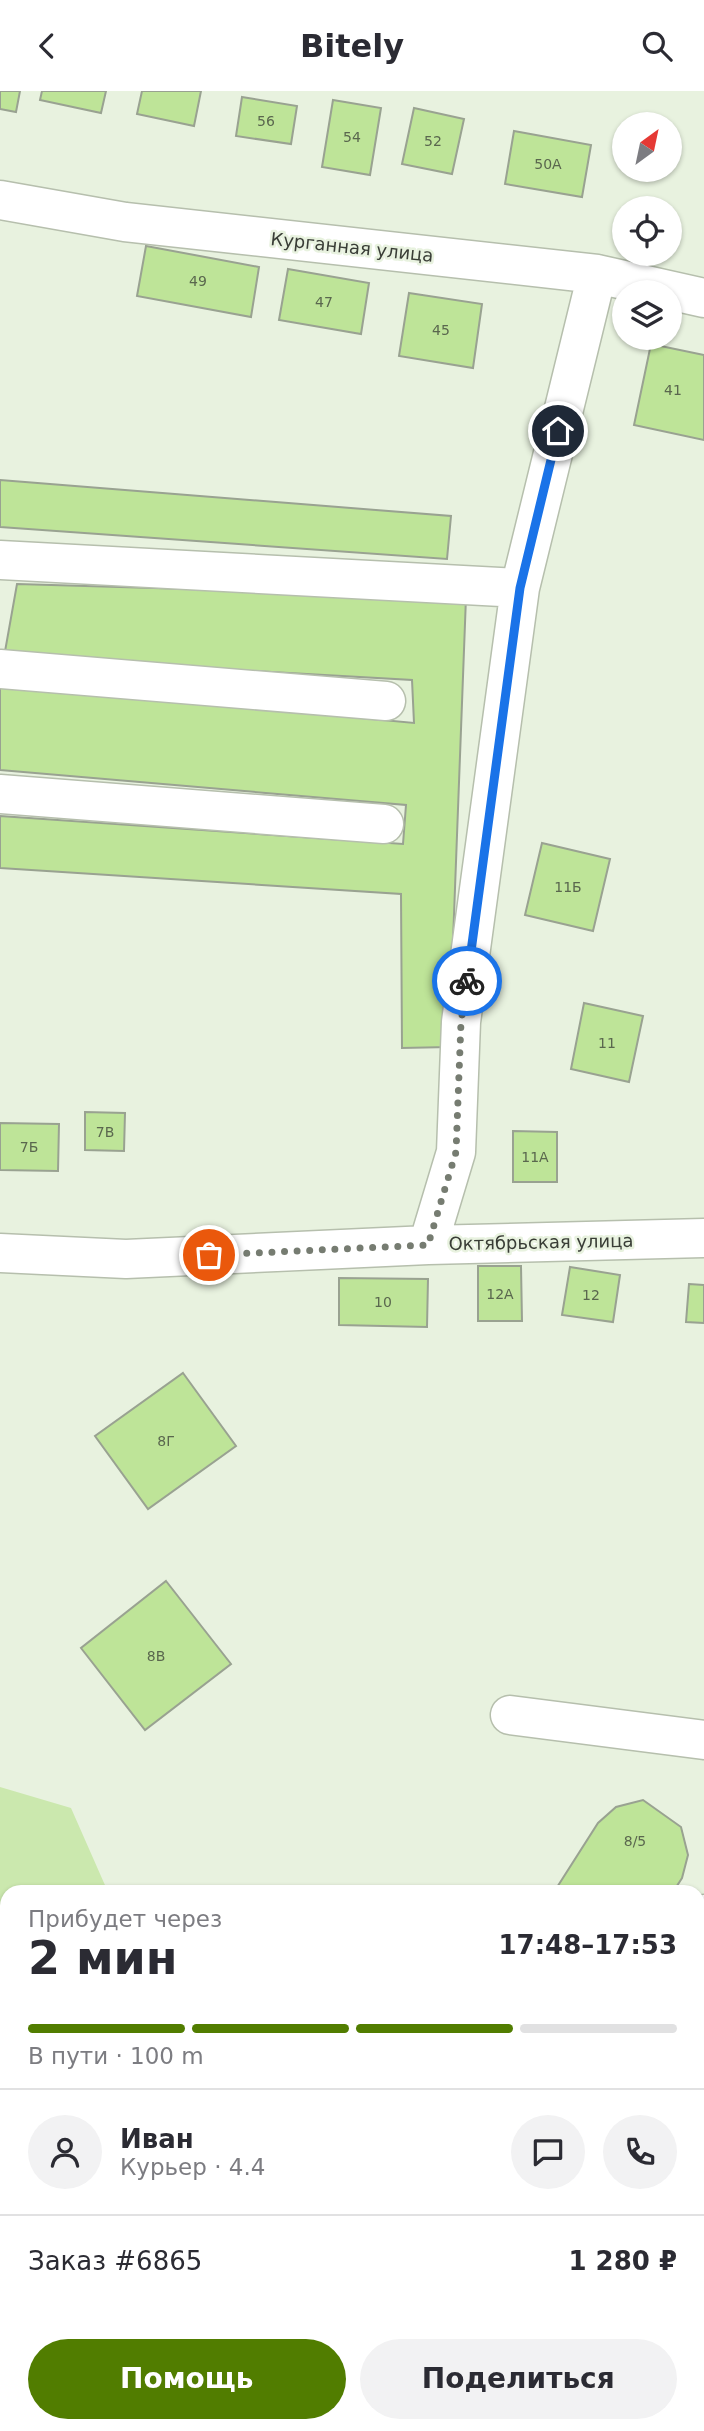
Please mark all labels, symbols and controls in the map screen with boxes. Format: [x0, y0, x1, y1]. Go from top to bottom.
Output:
icon: back [28, 27, 66, 65]
text: Bitely [300, 27, 404, 65]
icon: search [638, 27, 676, 65]
north arrow [612, 112, 682, 182]
map controls [612, 112, 682, 350]
house number: 56 [257, 113, 275, 129]
house number: 54 [343, 129, 361, 145]
house number: 52 [424, 133, 442, 149]
house number: 50А [534, 156, 562, 172]
button: locate [612, 196, 682, 266]
street label: Курганная улица [270, 228, 434, 266]
house number: 49 [189, 273, 207, 289]
button: layers [612, 280, 682, 350]
house number: 47 [315, 294, 333, 310]
house number: 45 [432, 322, 450, 338]
house number: 41 [664, 382, 682, 398]
pin [528, 401, 588, 461]
icon: home [539, 412, 577, 450]
house number: 11Б [554, 879, 582, 895]
courier [432, 946, 502, 1016]
icon: bike [448, 962, 486, 1000]
house number: 11 [598, 1035, 616, 1051]
house number: 7В [96, 1124, 114, 1140]
house number: 7Б [20, 1139, 38, 1155]
house number: 11А [521, 1149, 549, 1165]
pin [179, 1225, 239, 1285]
street label: Октябрьская улица [448, 1230, 634, 1254]
icon: bag [190, 1236, 228, 1274]
house number: 12А [486, 1286, 514, 1302]
house number: 12 [582, 1287, 600, 1303]
house number: 10 [374, 1294, 392, 1310]
house number: 8Г [157, 1433, 175, 1449]
house number: 8В [147, 1648, 165, 1664]
house number: 8/5 [624, 1833, 646, 1849]
text: Прибудет через [28, 1906, 222, 1932]
text: 17:48–17:53 [498, 1930, 677, 1960]
text: 2 мин [28, 1931, 178, 1985]
text: В пути · 100 m [28, 2043, 204, 2069]
button: person [28, 2115, 102, 2189]
button: chat [511, 2115, 585, 2189]
button: phone [603, 2115, 677, 2189]
text: Иван [120, 2124, 194, 2154]
text: Курьер · 4.4 [120, 2154, 265, 2180]
text: Заказ #6865 [28, 2246, 202, 2276]
text: 1 280 ₽ [568, 2246, 677, 2276]
button: Помощь [28, 2339, 346, 2419]
button: Поделиться [360, 2339, 677, 2419]

